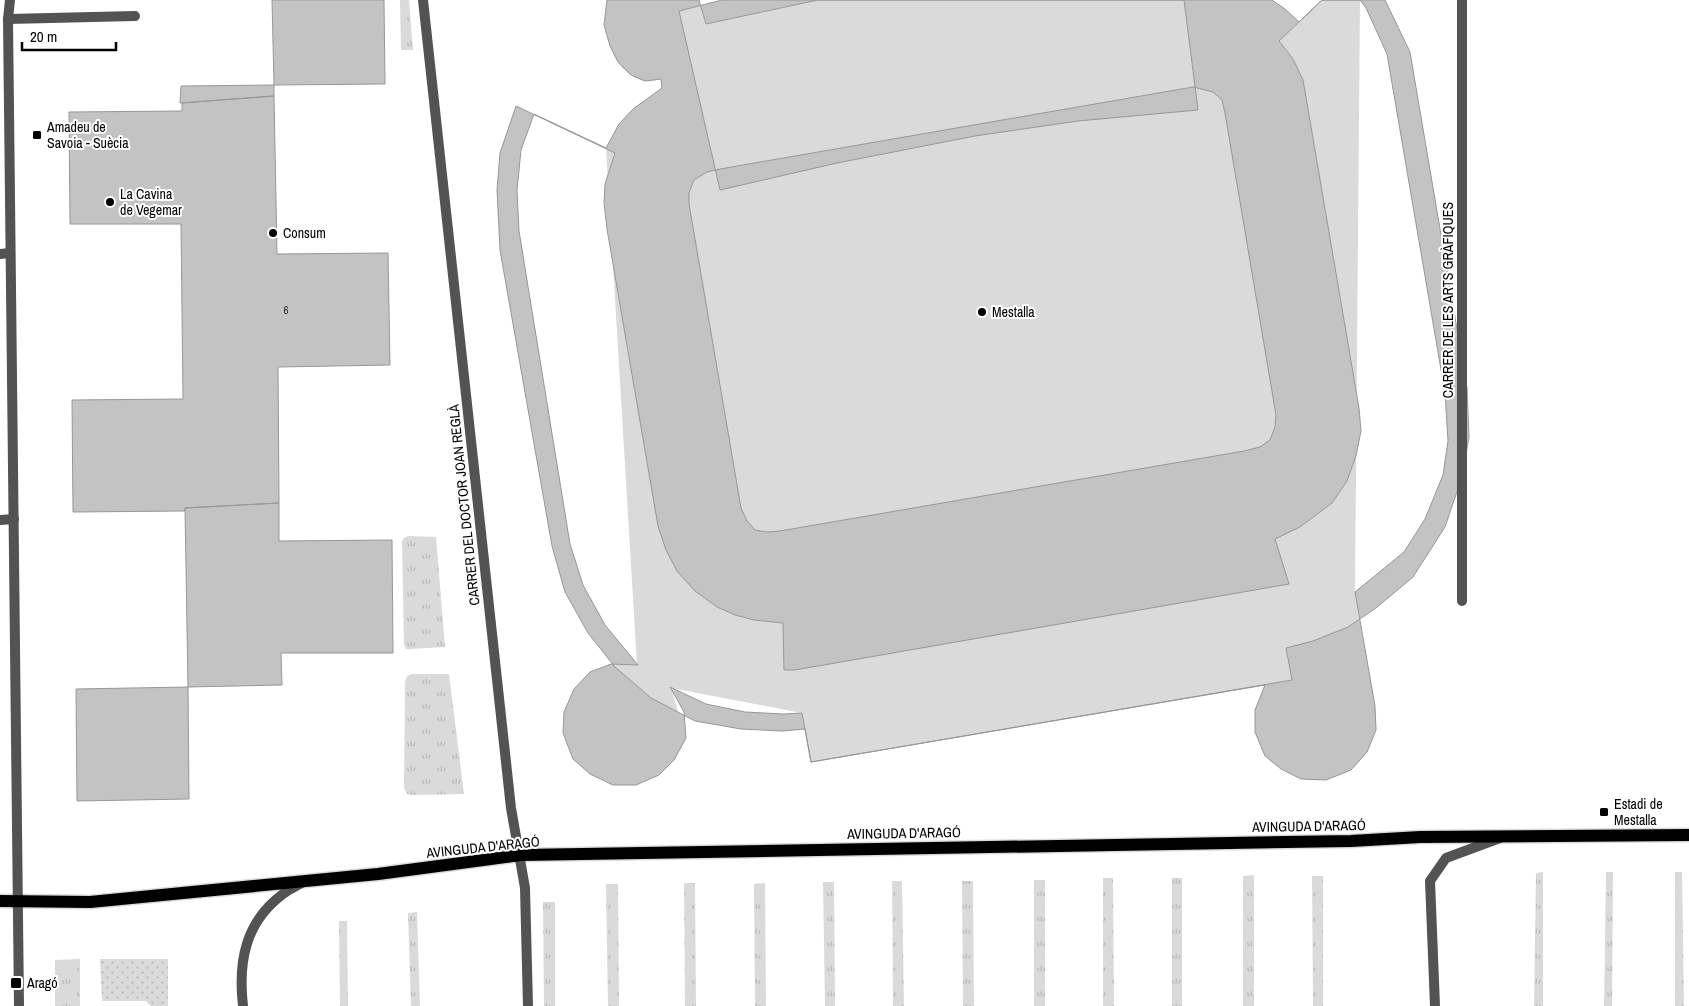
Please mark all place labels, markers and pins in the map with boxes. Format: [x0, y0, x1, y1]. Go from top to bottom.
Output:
place label: Amadeu de Savoia - Suècia [46, 118, 129, 152]
marker: Amadeu de Savoia - Suècia [31, 129, 43, 141]
place label: La Cavina de Vegemar [120, 185, 182, 219]
marker: La Cavina de Vegemar [104, 196, 116, 208]
place label: Consum [283, 224, 326, 242]
marker: Consum [267, 227, 279, 239]
place label: Mestalla [992, 303, 1035, 321]
marker: Mestalla [976, 306, 988, 318]
place label: Estadi de Mestalla [1614, 795, 1663, 829]
marker: Estadi de Mestalla [1598, 806, 1610, 818]
place label: Aragó [26, 974, 58, 992]
marker: Aragó [9, 976, 23, 990]

